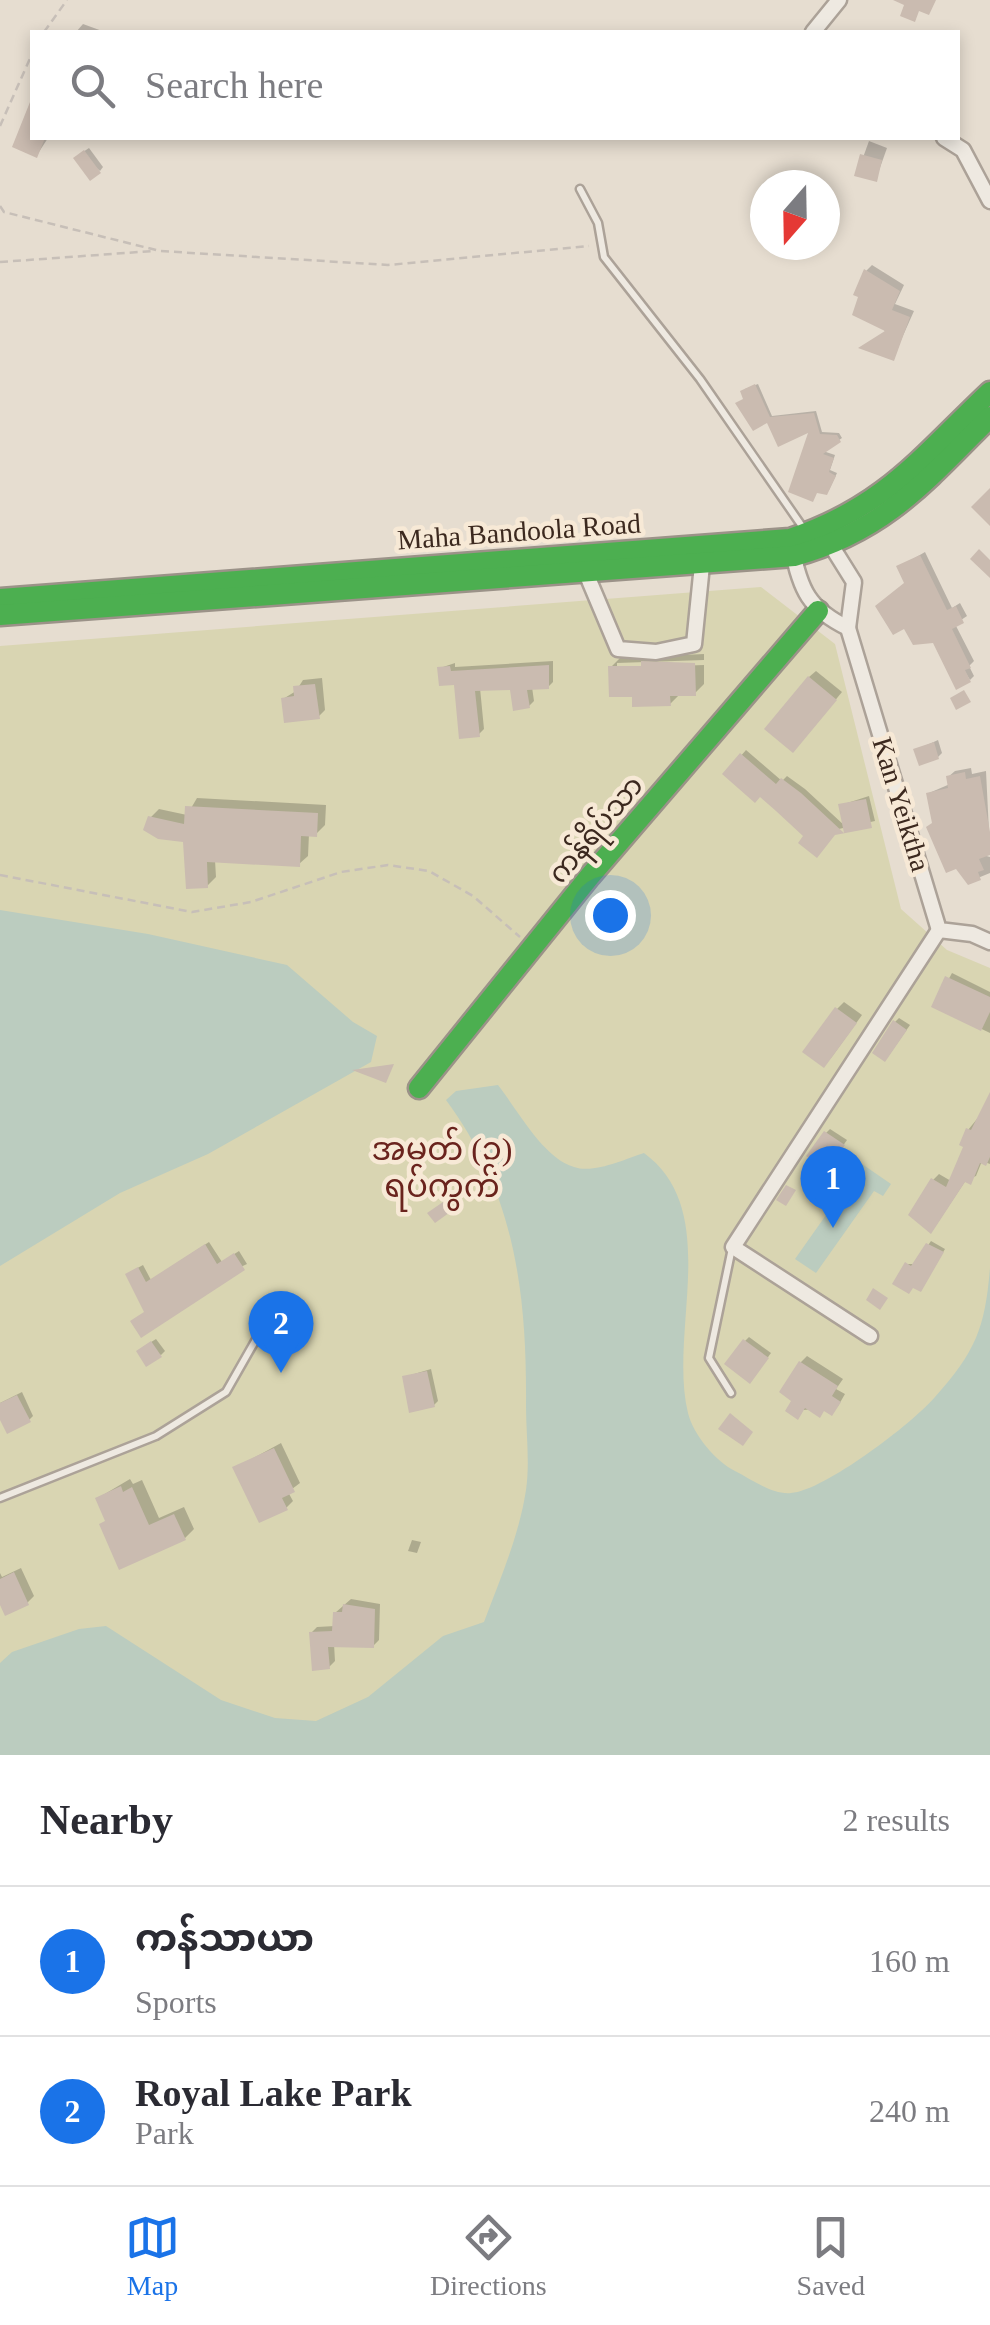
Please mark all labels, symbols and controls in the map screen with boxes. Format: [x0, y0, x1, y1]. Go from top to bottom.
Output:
search box [30, 30, 960, 140]
icon: search [65, 58, 120, 113]
text: Search here [145, 64, 323, 106]
north arrow [750, 170, 840, 260]
street label: Maha Bandoola Road [396, 508, 642, 555]
street label: Kan Yeiktha [866, 733, 937, 875]
street label: ကန်ရိပ်သာ [539, 768, 654, 894]
your location [585, 890, 636, 941]
district label: အမှတ် (၃) ရပ်ကွက် [372, 1126, 512, 1212]
pin: 1 [800, 1146, 866, 1228]
pin: 2 [248, 1290, 314, 1373]
text: Nearby [40, 1797, 173, 1843]
text: 2 results [842, 1802, 950, 1838]
text: ကန်သာယာ [135, 1917, 314, 1959]
text: 1 [65, 1943, 81, 1979]
text: 160 m [869, 1943, 950, 1979]
text: Sports [135, 1984, 217, 2020]
text: Royal Lake Park [135, 2072, 412, 2114]
text: 2 [65, 2093, 81, 2129]
text: 240 m [869, 2093, 950, 2129]
text: Park [135, 2115, 194, 2151]
tab: Map [125, 2210, 180, 2302]
tab: Directions [430, 2210, 547, 2302]
tab: Saved [797, 2210, 865, 2302]

